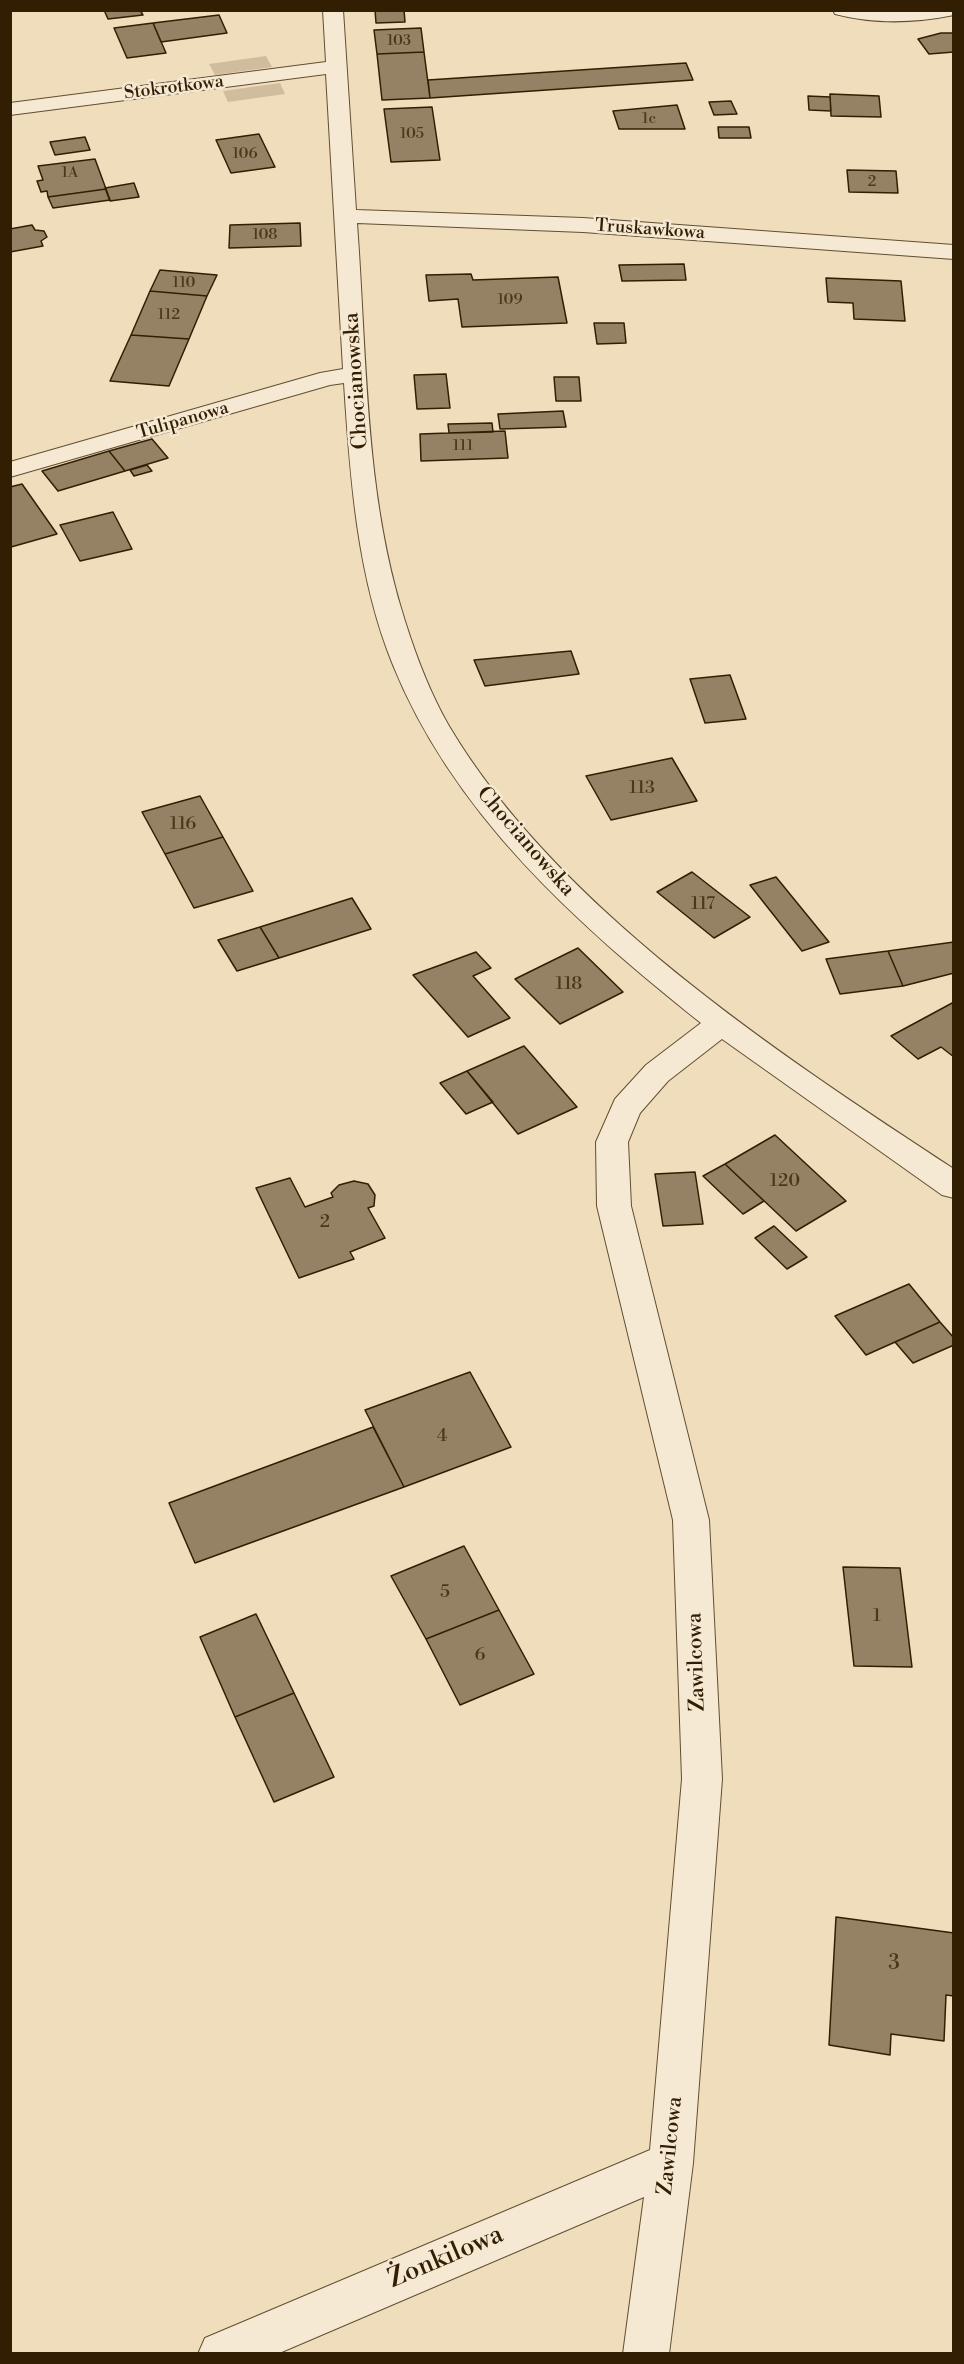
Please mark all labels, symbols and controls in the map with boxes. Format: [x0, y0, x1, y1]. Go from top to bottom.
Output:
house number: 103 [387, 32, 411, 50]
street label: Stokrotkowa [123, 71, 225, 105]
house number: 1c [642, 110, 656, 128]
house number: 105 [400, 125, 424, 143]
house number: 106 [232, 145, 258, 163]
house number: 1A [62, 164, 78, 182]
house number: 2 [868, 173, 876, 191]
street label: Truskawkowa [594, 215, 706, 245]
house number: 108 [252, 226, 278, 244]
house number: 110 [173, 274, 195, 292]
house number: 109 [497, 291, 523, 309]
house number: 112 [158, 306, 180, 324]
street label: Chocianowska [340, 312, 374, 450]
street label: Tulipanowa [135, 398, 231, 444]
house number: 111 [453, 437, 473, 455]
house number: 113 [629, 778, 655, 800]
street label: Chocianowska [471, 782, 579, 902]
house number: 116 [170, 814, 196, 836]
house number: 117 [691, 894, 715, 916]
house number: 118 [556, 974, 582, 996]
house number: 120 [770, 1171, 800, 1193]
house number: 2 [320, 1212, 330, 1234]
house number: 4 [437, 1426, 447, 1448]
house number: 5 [440, 1582, 450, 1604]
house number: 1 [873, 1606, 881, 1628]
street label: Zawilcowa [683, 1612, 711, 1712]
house number: 6 [475, 1645, 485, 1667]
house number: 3 [888, 1951, 900, 1977]
street label: Zawilcowa [653, 2095, 689, 2197]
street label: Żonkilowa [384, 2220, 508, 2296]

